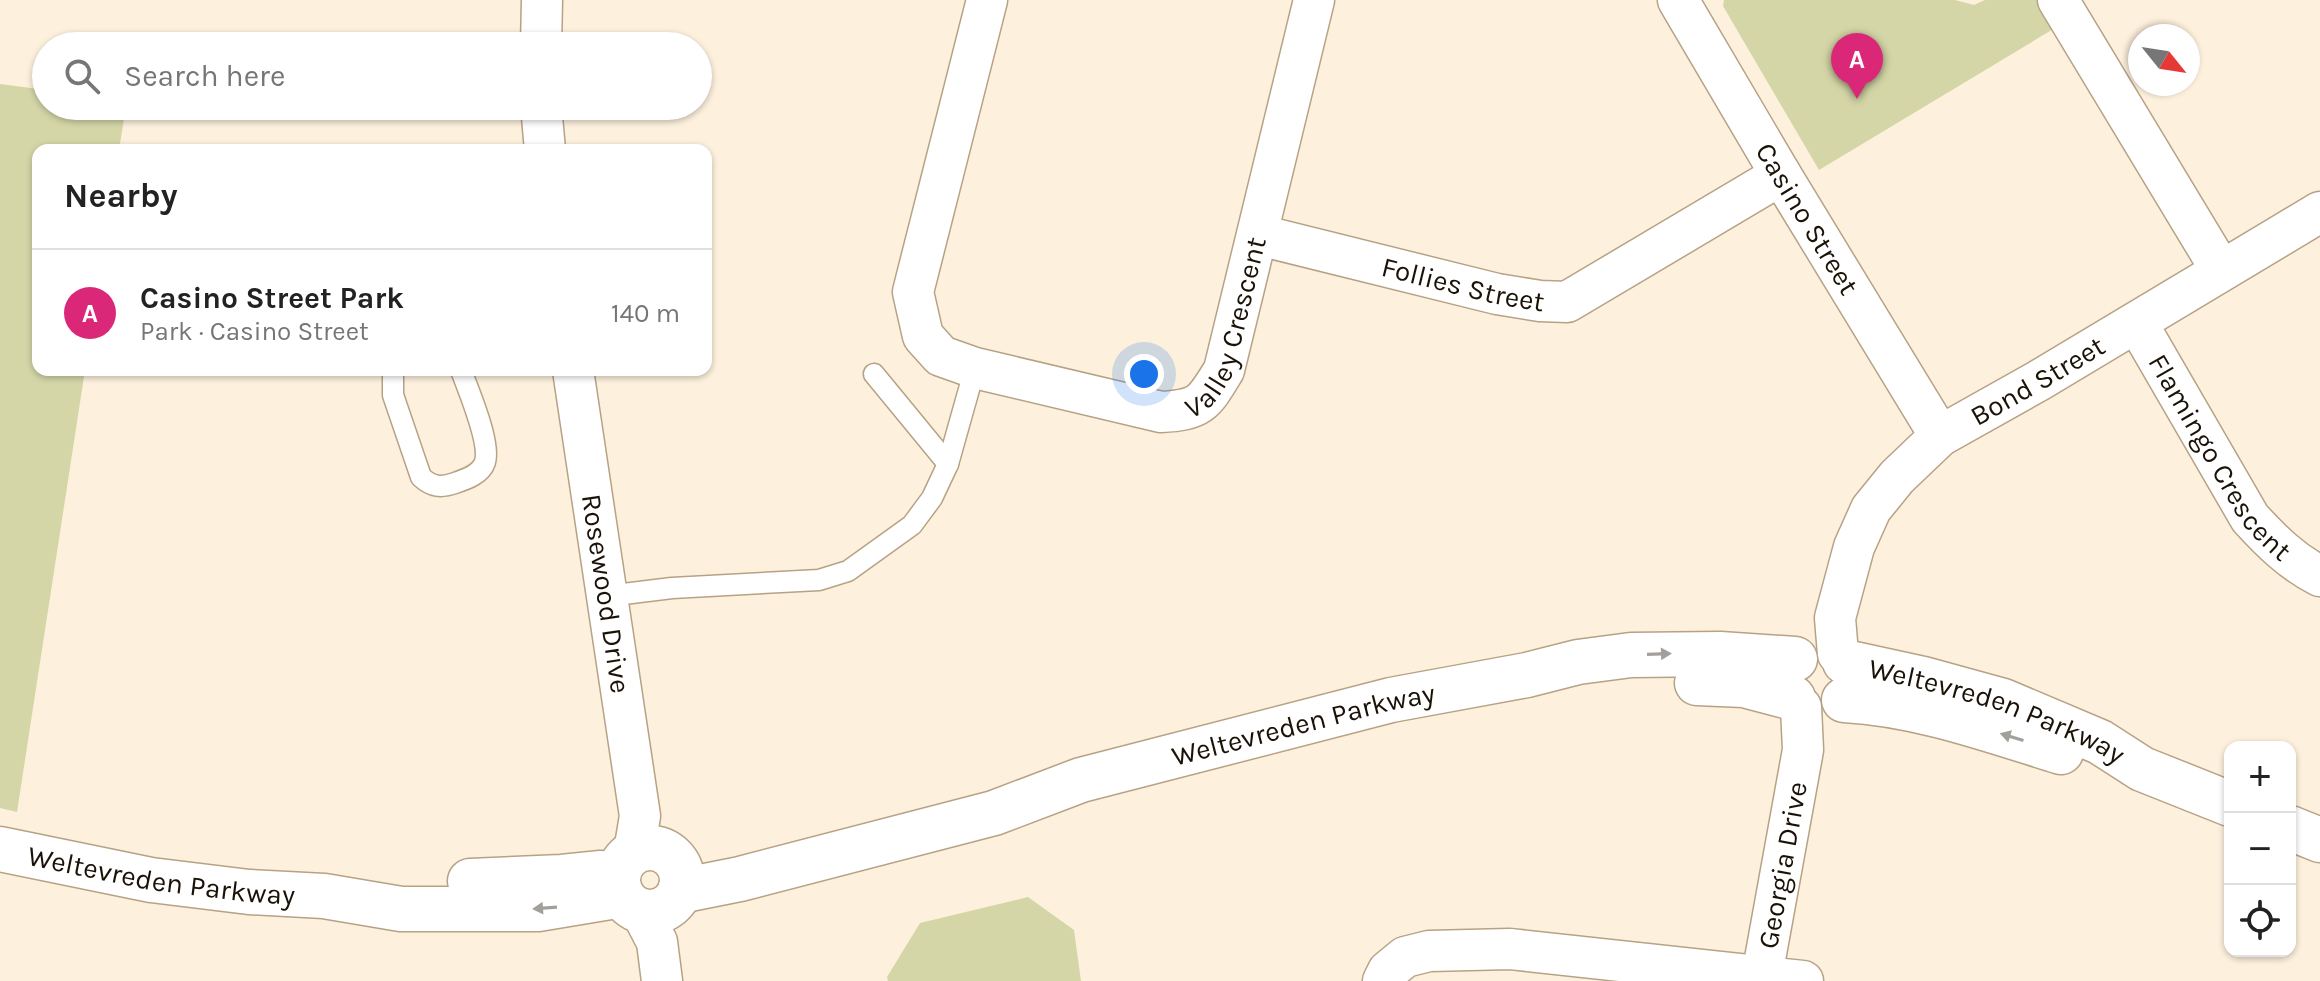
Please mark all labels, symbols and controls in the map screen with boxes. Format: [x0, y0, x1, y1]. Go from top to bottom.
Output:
north arrow [2128, 24, 2200, 96]
search box [32, 32, 712, 120]
pin: A [1831, 33, 1883, 99]
icon: search [60, 54, 104, 98]
text: Search here [124, 58, 285, 94]
street label: Casino Street [1749, 137, 1866, 300]
text: Nearby [64, 176, 178, 216]
street label: Valley Crescent [1180, 233, 1272, 425]
street label: Follies Street [1378, 250, 1547, 318]
text: Casino Street Park [140, 280, 404, 316]
text: A [82, 298, 98, 329]
text: 140 m [611, 298, 680, 329]
text: Park · Casino Street [140, 316, 369, 347]
street label: Bond Street [1964, 328, 2110, 432]
street label: Flamingo Crescent [2142, 348, 2298, 567]
your location [1124, 354, 1164, 394]
street label: Rosewood Drive [575, 492, 638, 695]
one-way arrow [1647, 647, 1672, 660]
street label: Weltevreden Parkway [1866, 651, 2132, 770]
street label: Weltevreden Parkway [1168, 676, 1437, 772]
one-way arrow [1999, 730, 2023, 743]
map controls [2224, 741, 2296, 957]
button: + [2224, 741, 2296, 813]
street label: Georgia Drive [1751, 779, 1813, 951]
button: − [2224, 813, 2296, 885]
street label: Weltevreden Parkway [25, 839, 296, 911]
button: locate [2224, 885, 2296, 957]
one-way arrow [532, 902, 557, 915]

